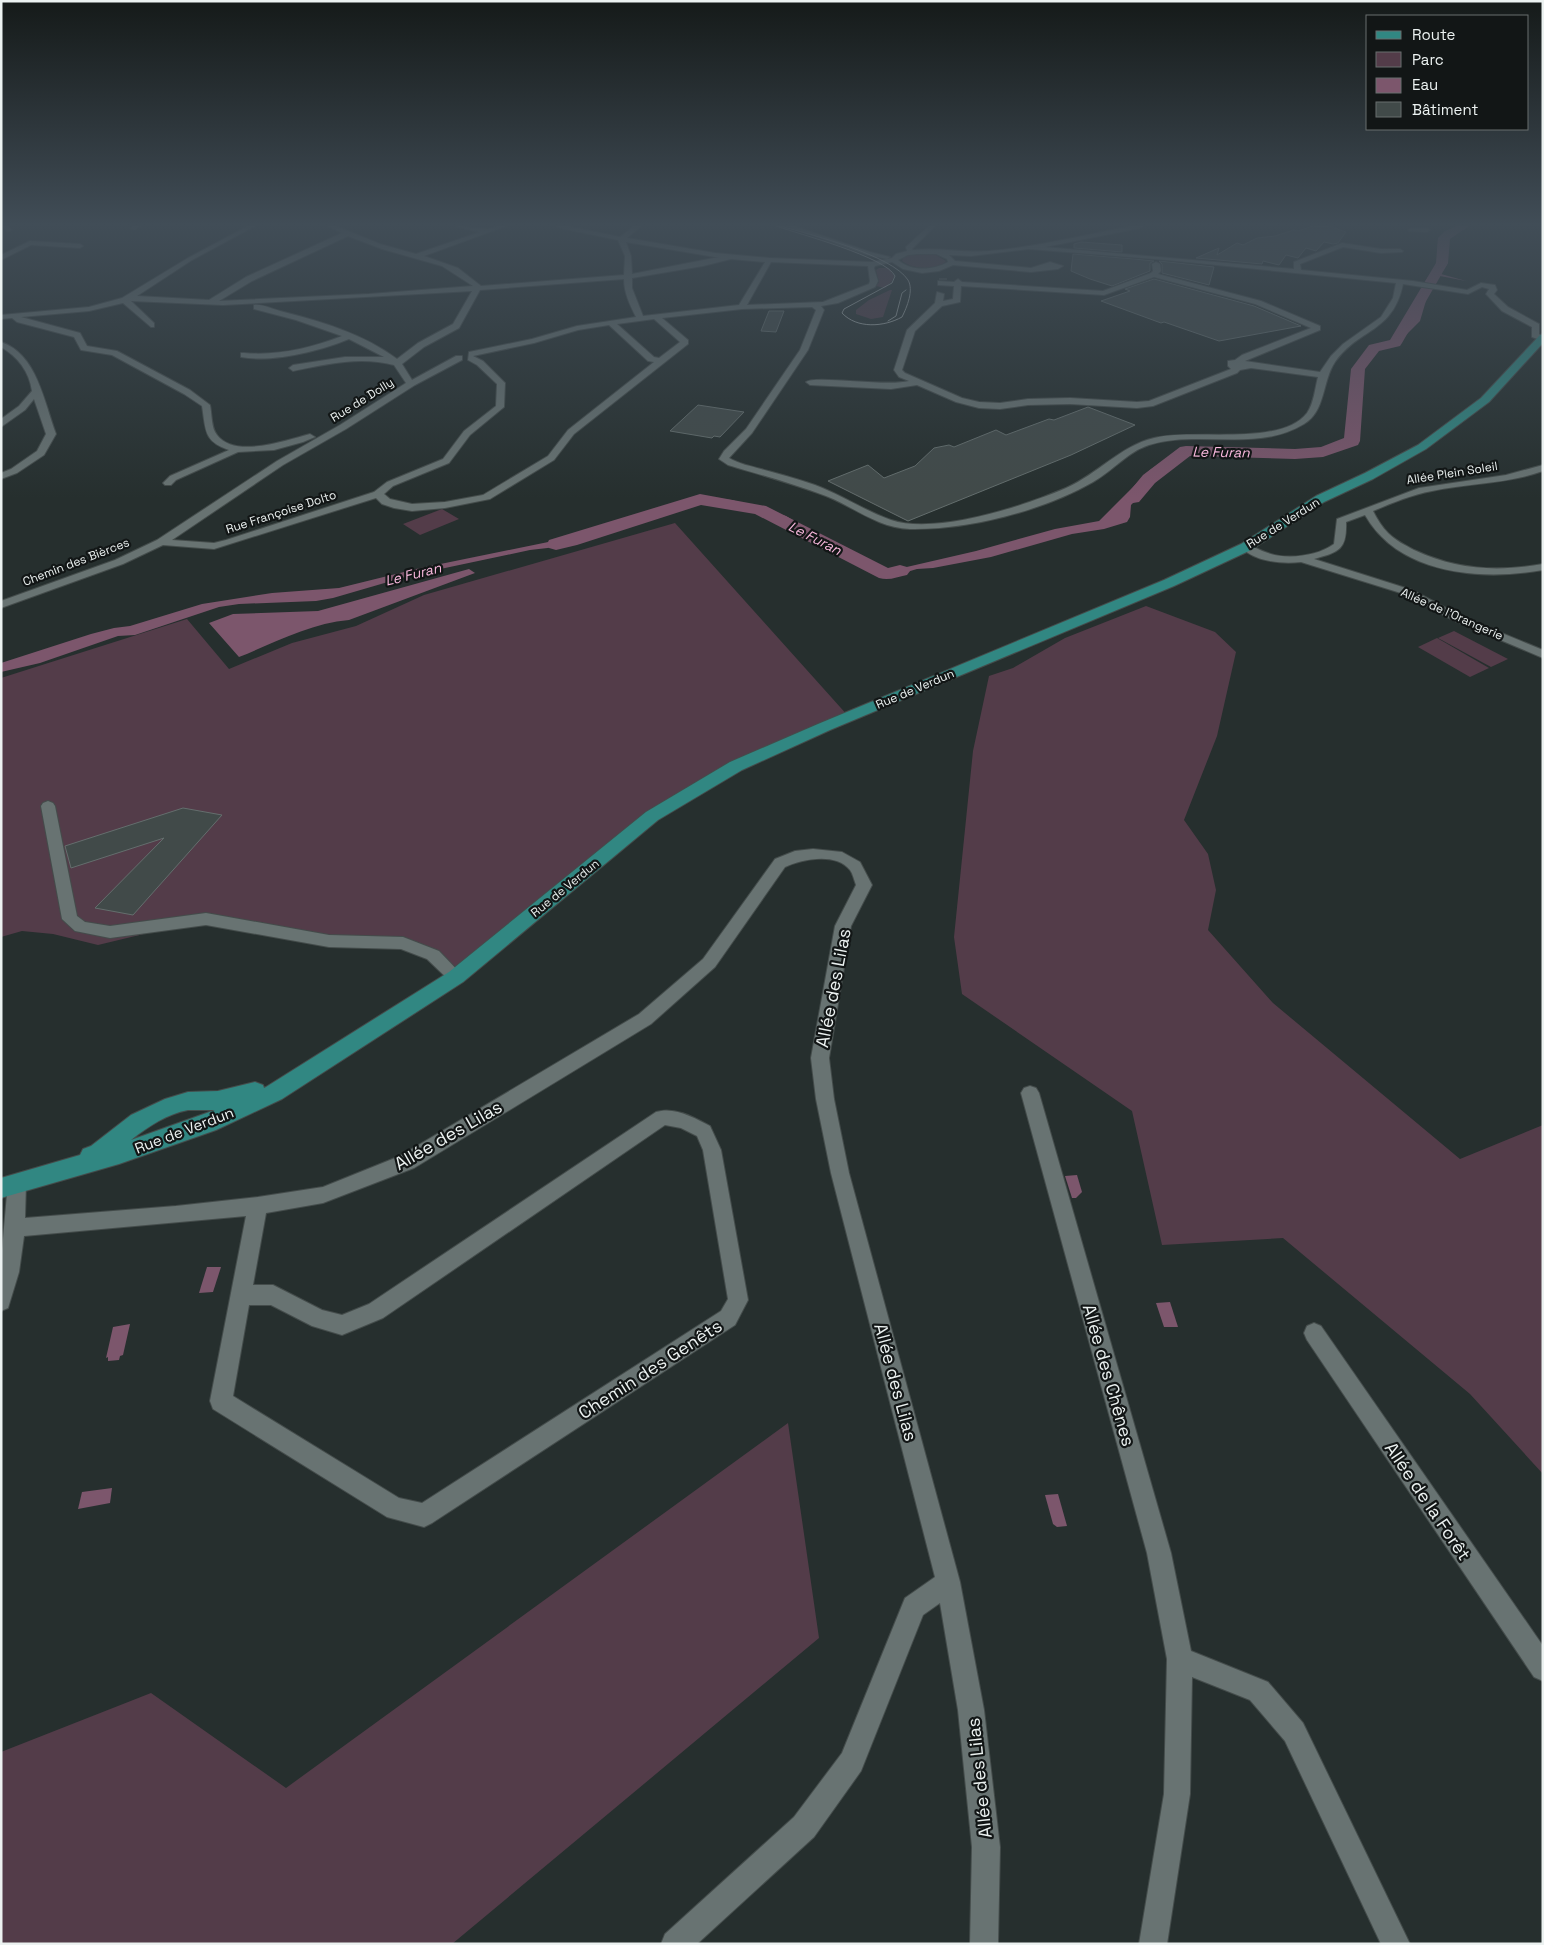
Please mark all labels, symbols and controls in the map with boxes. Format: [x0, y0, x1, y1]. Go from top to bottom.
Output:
legend [1366, 15, 1529, 130]
text: Route [1412, 25, 1456, 44]
text: Parc [1412, 50, 1444, 69]
text: Eau [1412, 75, 1438, 94]
text: Bâtiment [1412, 100, 1478, 119]
street label: Rue de Dolly [327, 374, 397, 426]
water label: Le Furan [1192, 443, 1250, 462]
street label: Allée Plein Soleil [1405, 458, 1499, 488]
street label: Rue Françoise Dolto [224, 487, 338, 537]
street label: Rue de Verdun [1243, 494, 1323, 552]
water label: Le Furan [785, 517, 845, 559]
street label: Chemin des Bièrces [20, 534, 132, 590]
water label: Le Furan [383, 558, 443, 590]
street label: Allée de l'Orangerie [1398, 584, 1506, 644]
street label: Rue de Verdun [873, 665, 957, 713]
street label: Rue de Verdun [527, 855, 603, 921]
street label: Allée des Lilas [810, 926, 856, 1050]
street label: Allée des Lilas [390, 1095, 506, 1175]
street label: Rue de Verdun [132, 1102, 236, 1158]
street label: Allée des Chênes [1078, 1301, 1140, 1449]
street label: Chemin des Genêts [574, 1314, 726, 1424]
street label: Allée des Lilas [869, 1321, 923, 1443]
street label: Allée de la Forêt [1380, 1437, 1476, 1565]
street label: Allée des Lilas [961, 1717, 997, 1839]

